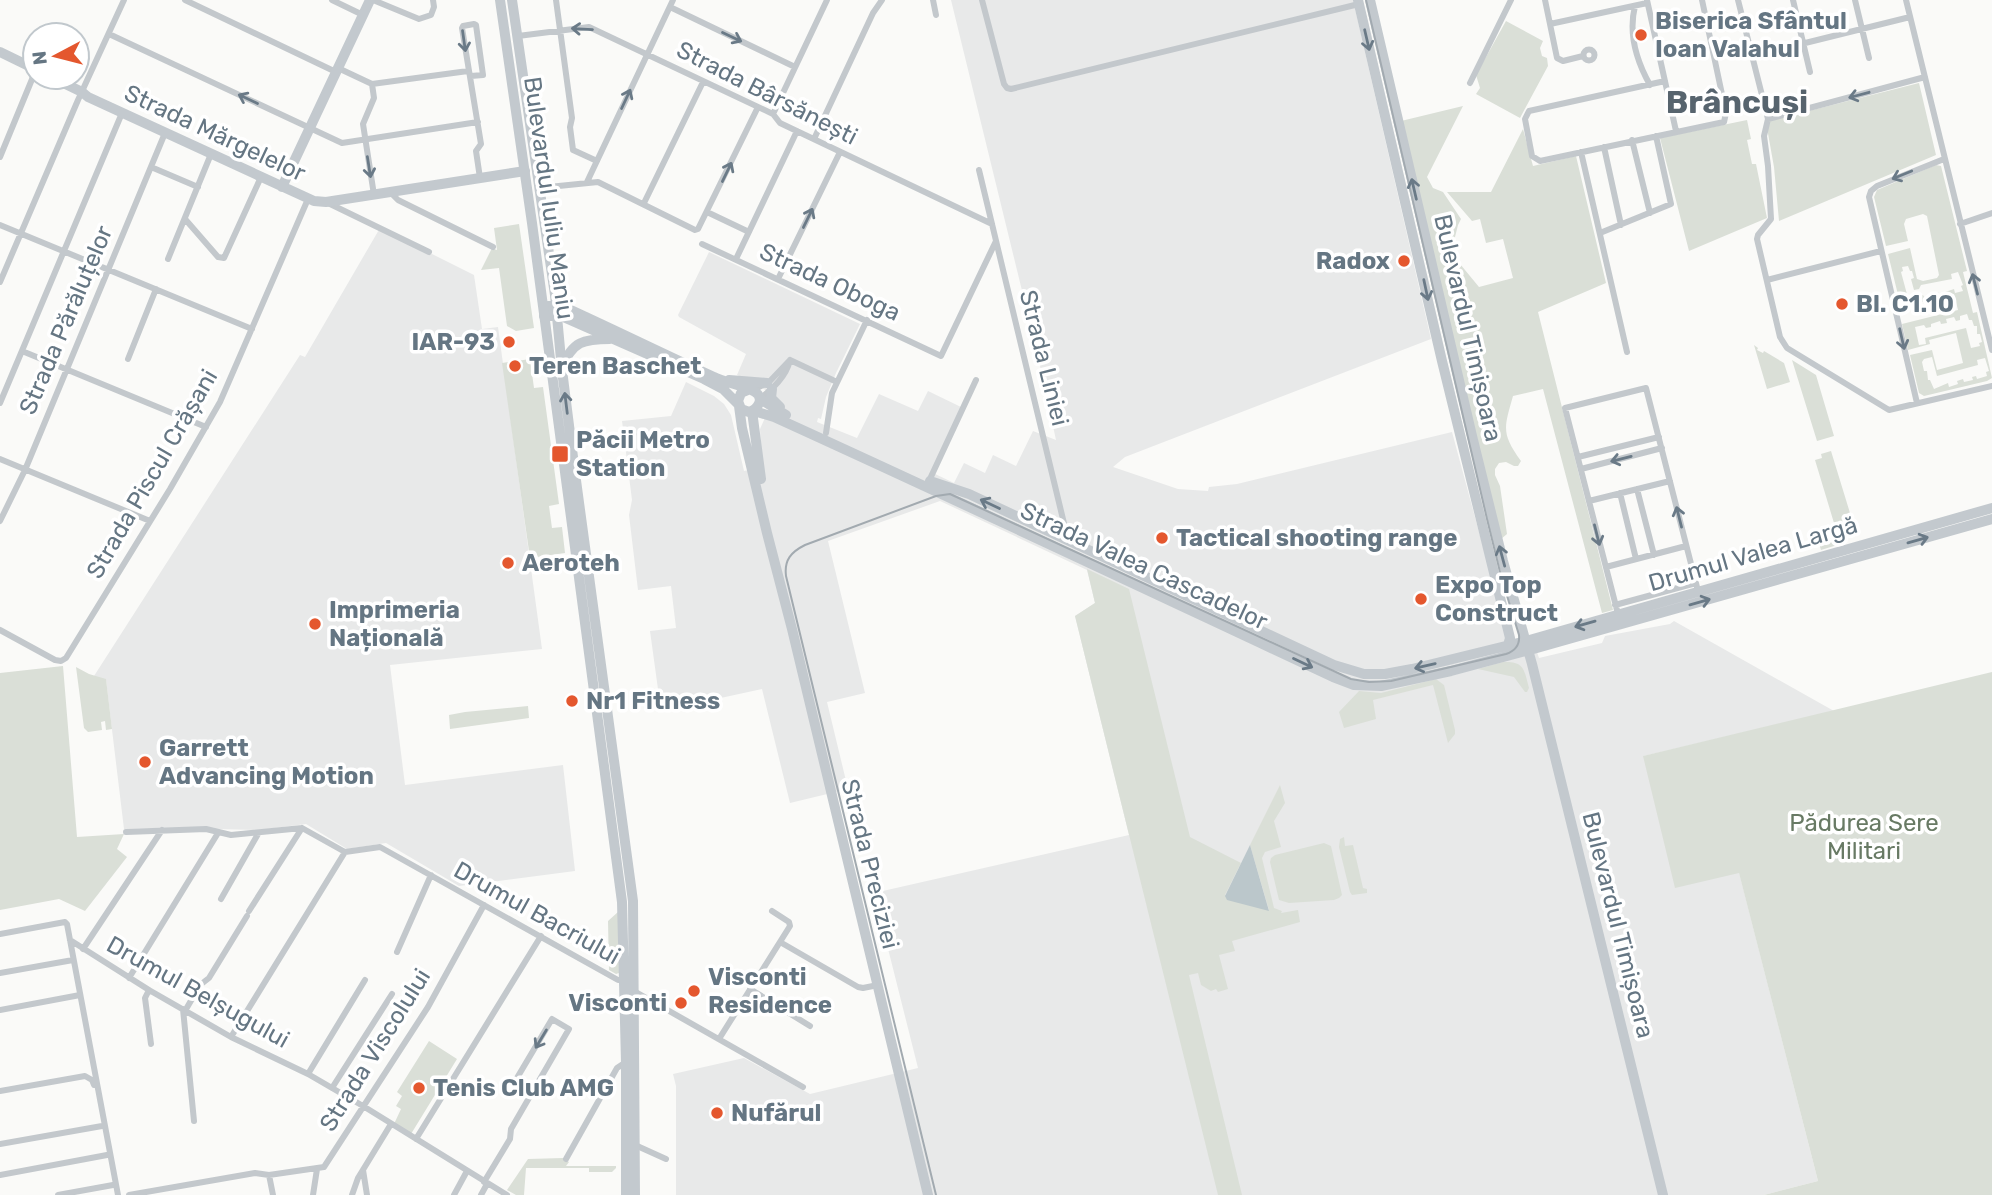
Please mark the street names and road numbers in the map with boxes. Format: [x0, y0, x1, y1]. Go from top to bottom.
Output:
street label: Strada Bârsănești [672, 35, 862, 151]
street label: Bulevardul Iuliu Maniu [518, 75, 580, 321]
street label: Strada Mărgelelor [120, 79, 310, 187]
street label: Bulevardul Timișoara [1428, 212, 1508, 444]
street label: Strada Părăluțelor [14, 221, 118, 419]
street label: Strada Oboga [755, 237, 905, 327]
street label: Strada Liniei [1014, 287, 1074, 429]
street label: Strada Piscul Crășani [81, 364, 223, 584]
street label: Strada Valea Cascadelor [1016, 496, 1272, 636]
street label: Drumul Valea Largă [1645, 511, 1861, 597]
street label: Strada Preciziei [835, 776, 905, 952]
street label: Bulevardul Timișoara [1576, 809, 1660, 1041]
street label: Drumul Bacriului [449, 856, 625, 970]
street label: Drumul Belșugului [102, 930, 294, 1054]
street label: Strada Viscolului [314, 964, 436, 1136]

